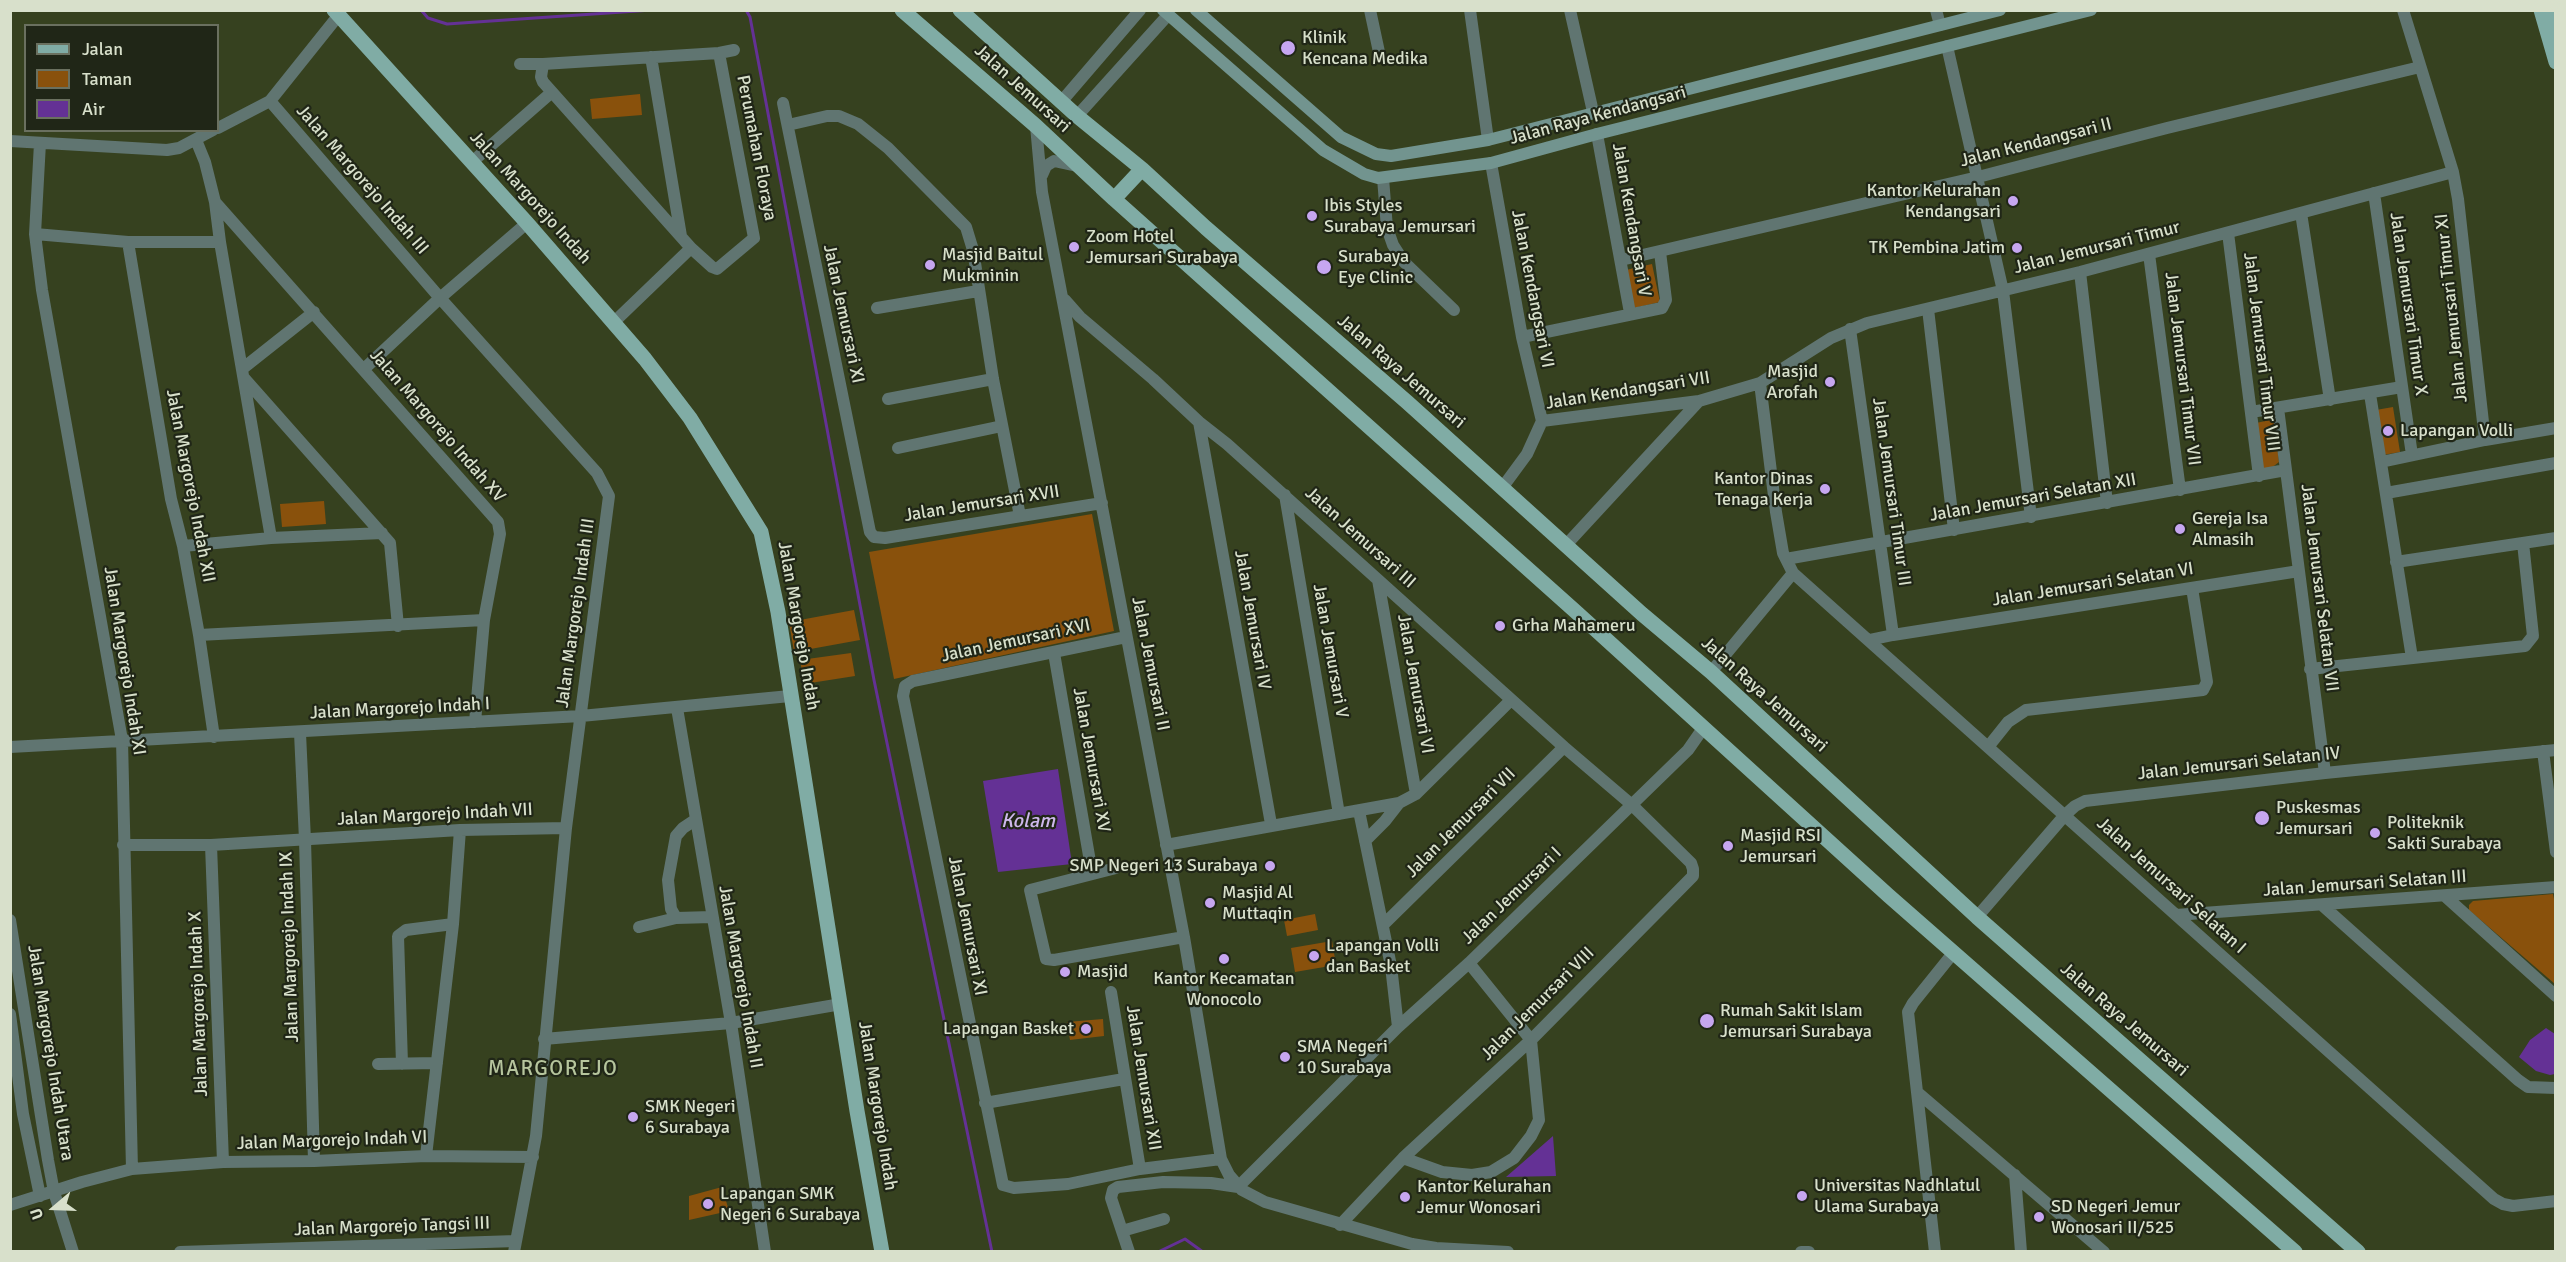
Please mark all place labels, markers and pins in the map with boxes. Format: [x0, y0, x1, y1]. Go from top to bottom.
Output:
place label: Klinik Kencana Medika [1302, 27, 1428, 70]
marker: Klinik Kencana Medika [1279, 39, 1297, 57]
place label: Kantor Kelurahan Kendangsari [1867, 180, 2001, 222]
marker: Kantor Kelurahan Kendangsari [2006, 194, 2020, 208]
place label: Ibis Styles Surabaya Jemursari [1324, 195, 1476, 238]
marker: Ibis Styles Surabaya Jemursari [1305, 209, 1319, 223]
place label: Zoom Hotel Jemursari Surabaya [1086, 226, 1238, 268]
place label: TK Pembina Jatim [1869, 237, 2005, 259]
marker: Zoom Hotel Jemursari Surabaya [1067, 240, 1081, 254]
marker: TK Pembina Jatim [2010, 241, 2024, 255]
place label: Masjid Baitul Mukminin [942, 244, 1043, 286]
place label: Surabaya Eye Clinic [1338, 246, 1413, 288]
marker: Masjid Baitul Mukminin [923, 258, 937, 272]
marker: Surabaya Eye Clinic [1315, 258, 1333, 276]
place label: Masjid Arofah [1767, 361, 1818, 404]
marker: Masjid Arofah [1823, 375, 1837, 389]
place label: Lapangan Volli [2400, 420, 2513, 442]
marker: Lapangan Volli [2381, 424, 2395, 438]
place label: Kantor Dinas Tenaga Kerja [1714, 468, 1813, 510]
marker: Kantor Dinas Tenaga Kerja [1818, 482, 1832, 496]
place label: Gereja Isa Almasih [2192, 508, 2268, 550]
marker: Gereja Isa Almasih [2173, 522, 2187, 536]
place label: Grha Mahameru [1512, 615, 1635, 637]
marker: Grha Mahameru [1493, 619, 1507, 633]
place label: Puskesmas Jemursari [2276, 797, 2361, 840]
marker: Puskesmas Jemursari [2253, 809, 2271, 827]
place label: Politeknik Sakti Surabaya [2387, 812, 2502, 854]
place label: Masjid RSI Jemursari [1740, 825, 1821, 868]
marker: Politeknik Sakti Surabaya [2368, 826, 2382, 840]
marker: Masjid RSI Jemursari [1721, 839, 1735, 853]
place label: SMP Negeri 13 Surabaya [1069, 855, 1258, 877]
marker: SMP Negeri 13 Surabaya [1263, 859, 1277, 873]
place label: Masjid Al Muttaqin [1222, 882, 1293, 924]
marker: Masjid Al Muttaqin [1203, 896, 1217, 910]
place label: Lapangan Volli dan Basket [1326, 935, 1439, 978]
marker: Lapangan Volli dan Basket [1307, 949, 1321, 963]
marker: Kantor Kecamatan Wonocolo [1217, 952, 1231, 966]
place label: Masjid [1077, 961, 1128, 983]
marker: Masjid [1058, 965, 1072, 979]
place label: Kantor Kecamatan Wonocolo [1153, 968, 1295, 1010]
place label: Rumah Sakit Islam Jemursari Surabaya [1720, 1000, 1872, 1042]
marker: Rumah Sakit Islam Jemursari Surabaya [1698, 1012, 1716, 1030]
place label: Lapangan Basket [943, 1018, 1074, 1040]
marker: Lapangan Basket [1079, 1022, 1093, 1036]
place label: SMA Negeri 10 Surabaya [1297, 1036, 1392, 1078]
marker: SMA Negeri 10 Surabaya [1278, 1050, 1292, 1064]
place label: SMK Negeri 6 Surabaya [645, 1096, 736, 1138]
marker: SMK Negeri 6 Surabaya [626, 1110, 640, 1124]
place label: Universitas Nadhlatul Ulama Surabaya [1814, 1175, 1980, 1218]
place label: Kantor Kelurahan Jemur Wonosari [1417, 1176, 1551, 1218]
place label: Lapangan SMK Negeri 6 Surabaya [720, 1183, 860, 1226]
marker: Universitas Nadhlatul Ulama Surabaya [1795, 1189, 1809, 1203]
marker: Kantor Kelurahan Jemur Wonosari [1398, 1190, 1412, 1204]
place label: SD Negeri Jemur Wonosari II/525 [2051, 1196, 2180, 1238]
marker: Lapangan SMK Negeri 6 Surabaya [701, 1197, 715, 1211]
marker: SD Negeri Jemur Wonosari II/525 [2032, 1210, 2046, 1224]

